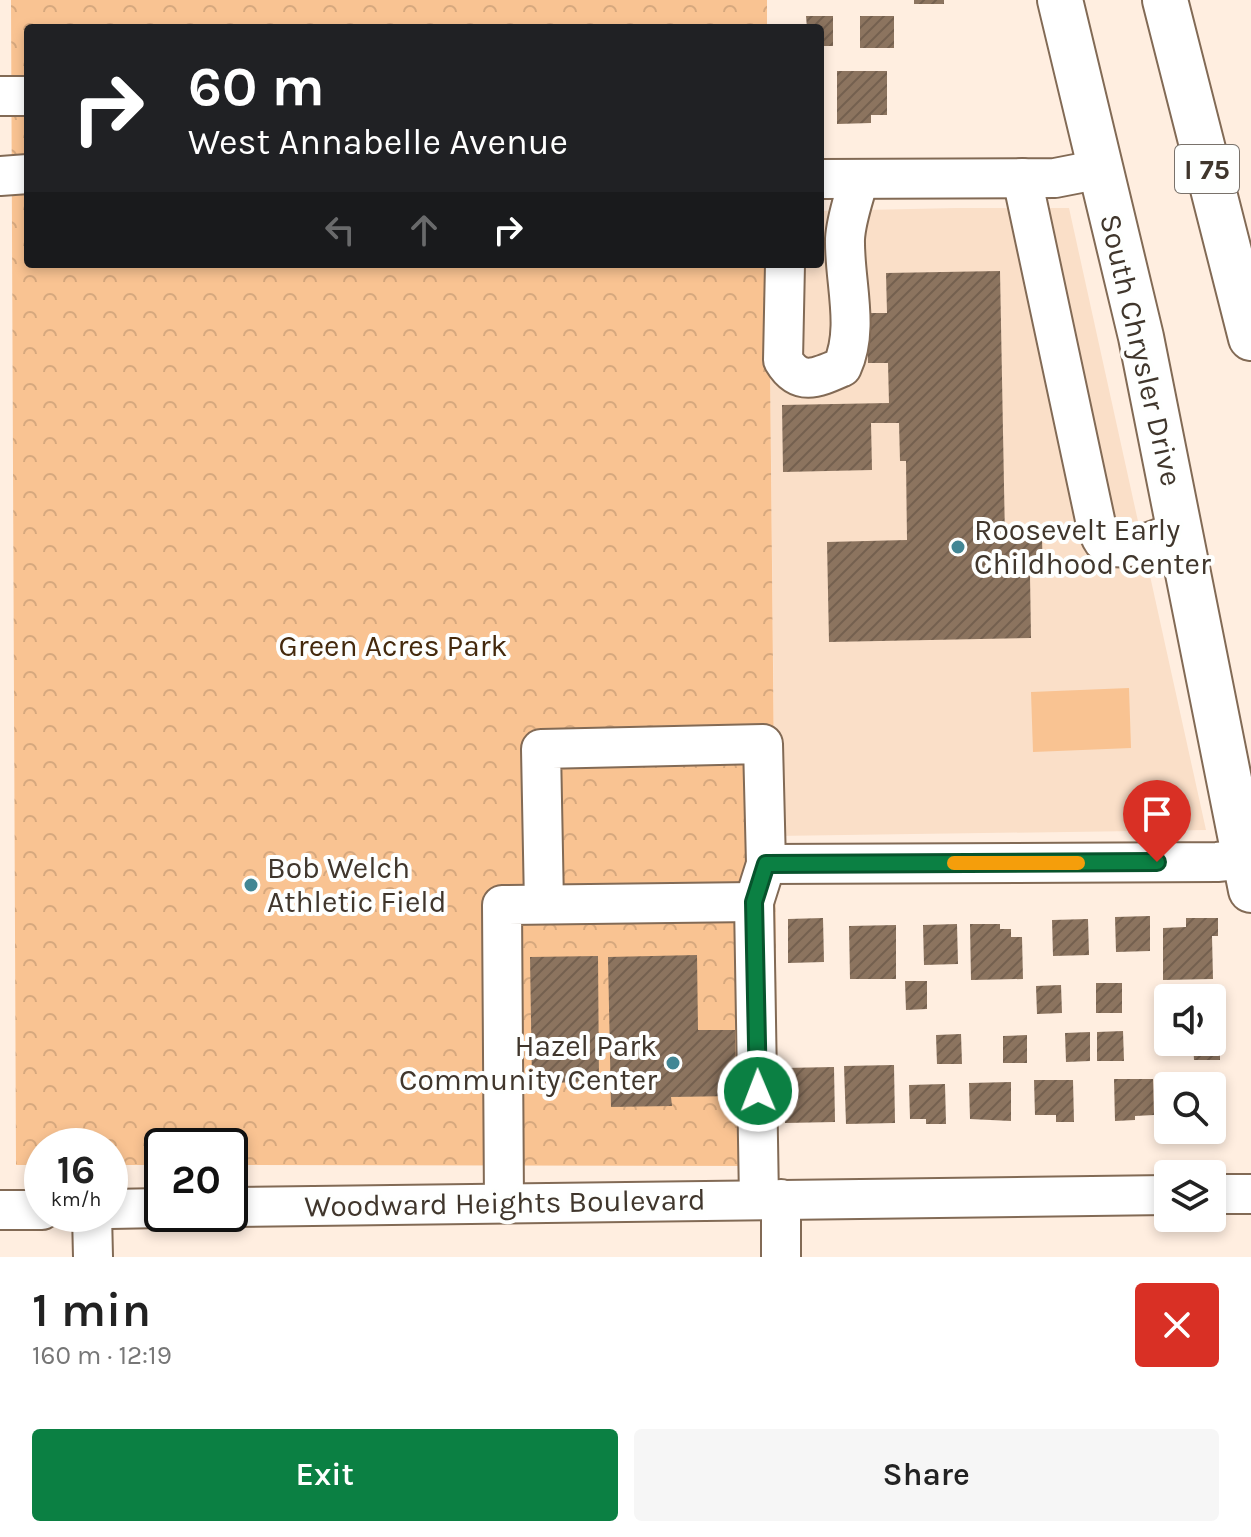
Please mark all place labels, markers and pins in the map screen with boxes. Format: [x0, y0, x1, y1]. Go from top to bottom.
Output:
place label: Roosevelt Early Childhood Center [974, 512, 1211, 582]
marker: Roosevelt Early Childhood Center [949, 538, 967, 556]
pin [1123, 780, 1191, 862]
place label: Bob Welch Athletic Field [267, 850, 447, 920]
marker: Bob Welch Athletic Field [242, 876, 260, 894]
place label: Hazel Park Community Center [399, 1028, 657, 1098]
marker: Hazel Park Community Center [664, 1054, 682, 1072]

